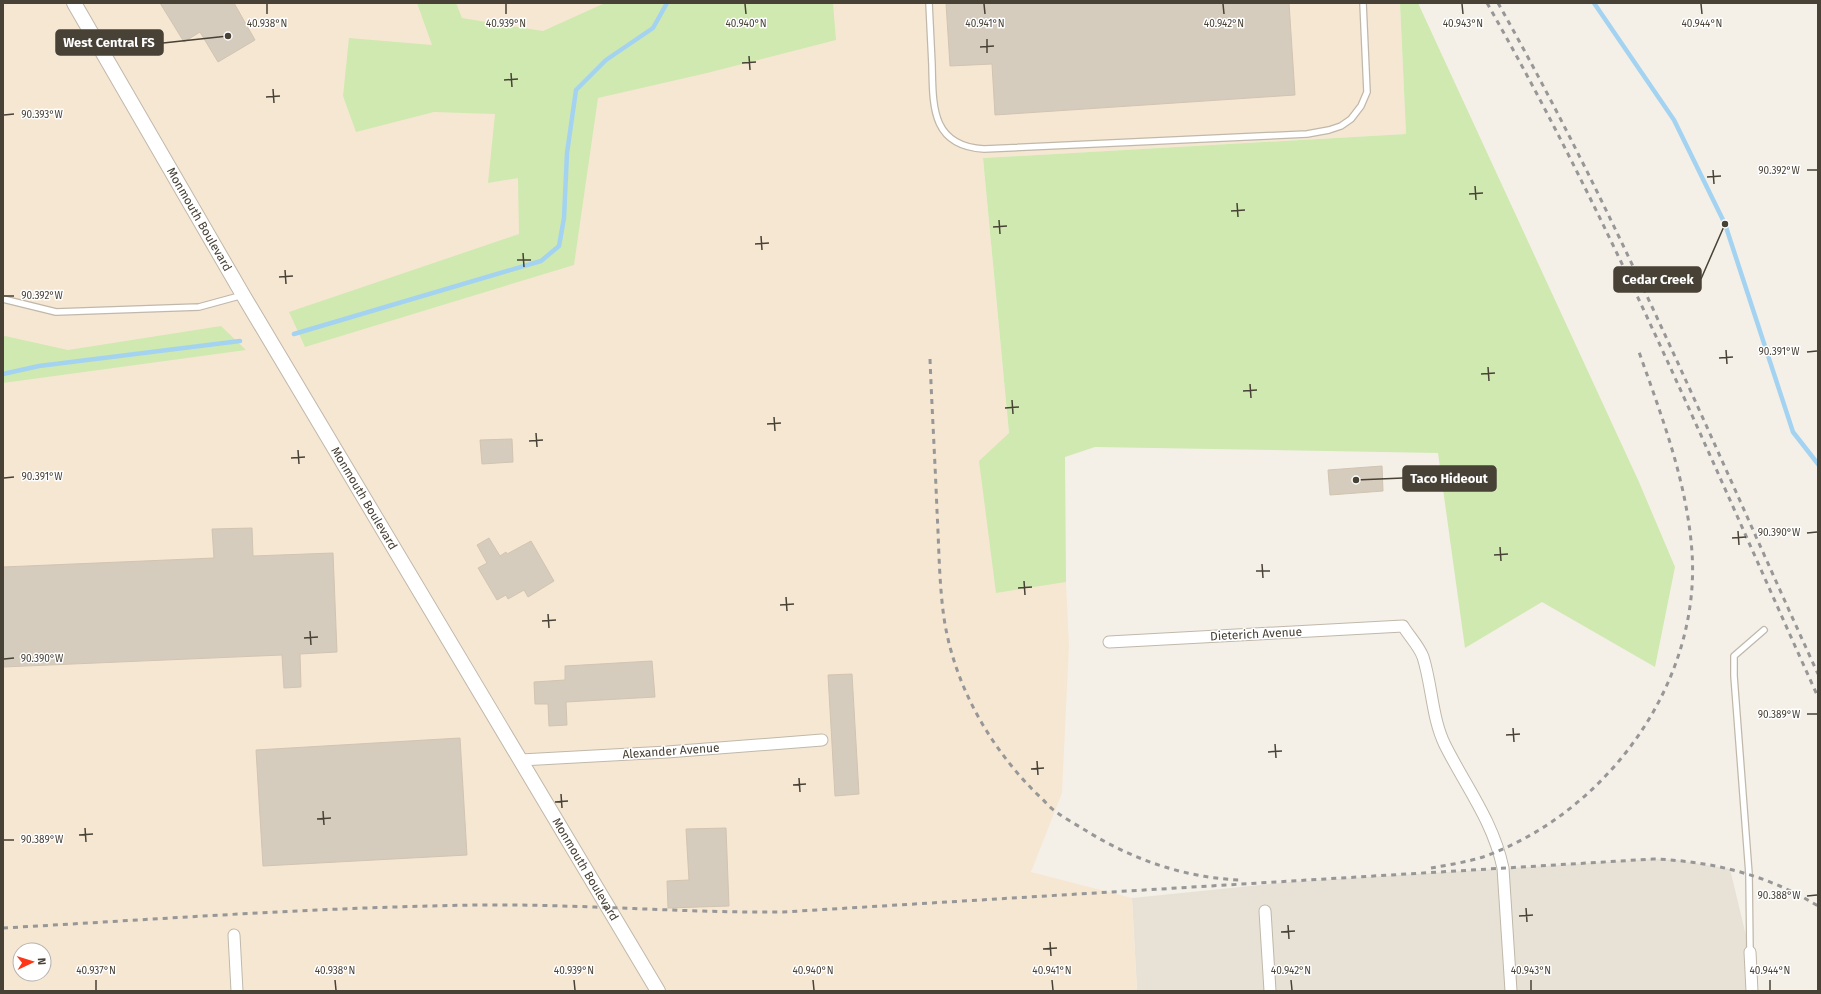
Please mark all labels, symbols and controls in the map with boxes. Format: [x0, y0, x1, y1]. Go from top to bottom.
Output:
text: 40.938°N [247, 18, 287, 30]
text: 40.939°N [486, 18, 526, 30]
text: 40.940°N [725, 18, 767, 30]
text: 40.941°N [965, 18, 1005, 30]
text: 40.942°N [1204, 18, 1244, 30]
text: 40.943°N [1443, 18, 1483, 30]
text: 40.944°N [1682, 18, 1722, 30]
callout: West Central FS [56, 30, 163, 55]
text: West Central FS [63, 35, 155, 50]
text: 90.393°W [21, 109, 64, 121]
street label: Monmouth Boulevard [164, 165, 235, 274]
text: 90.392°W [1758, 165, 1801, 177]
callout: Cedar Creek [1614, 267, 1701, 292]
text: Cedar Creek [1622, 272, 1694, 287]
text: 90.392°W [21, 290, 64, 302]
text: 90.391°W [1758, 346, 1800, 358]
street label: Monmouth Boulevard [328, 444, 400, 552]
callout: Taco Hideout [1403, 466, 1496, 491]
text: 90.391°W [21, 471, 63, 483]
text: Taco Hideout [1410, 471, 1489, 486]
text: 90.390°W [1758, 527, 1801, 539]
street label: Dieterich Avenue [1210, 625, 1302, 643]
text: 90.390°W [21, 653, 64, 665]
text: 90.389°W [1758, 709, 1801, 721]
street label: Alexander Avenue [622, 741, 720, 761]
street label: Monmouth Boulevard [549, 815, 621, 923]
text: 90.389°W [21, 834, 64, 846]
text: 90.388°W [1758, 890, 1801, 902]
north arrow [12, 942, 52, 982]
text: N [35, 957, 48, 965]
text: 40.937°N [76, 965, 116, 977]
text: 40.938°N [315, 965, 355, 977]
text: 40.939°N [554, 965, 594, 977]
text: 40.940°N [792, 965, 834, 977]
text: 40.941°N [1032, 965, 1072, 977]
text: 40.942°N [1271, 965, 1311, 977]
text: 40.943°N [1511, 965, 1551, 977]
text: 40.944°N [1750, 965, 1790, 977]

